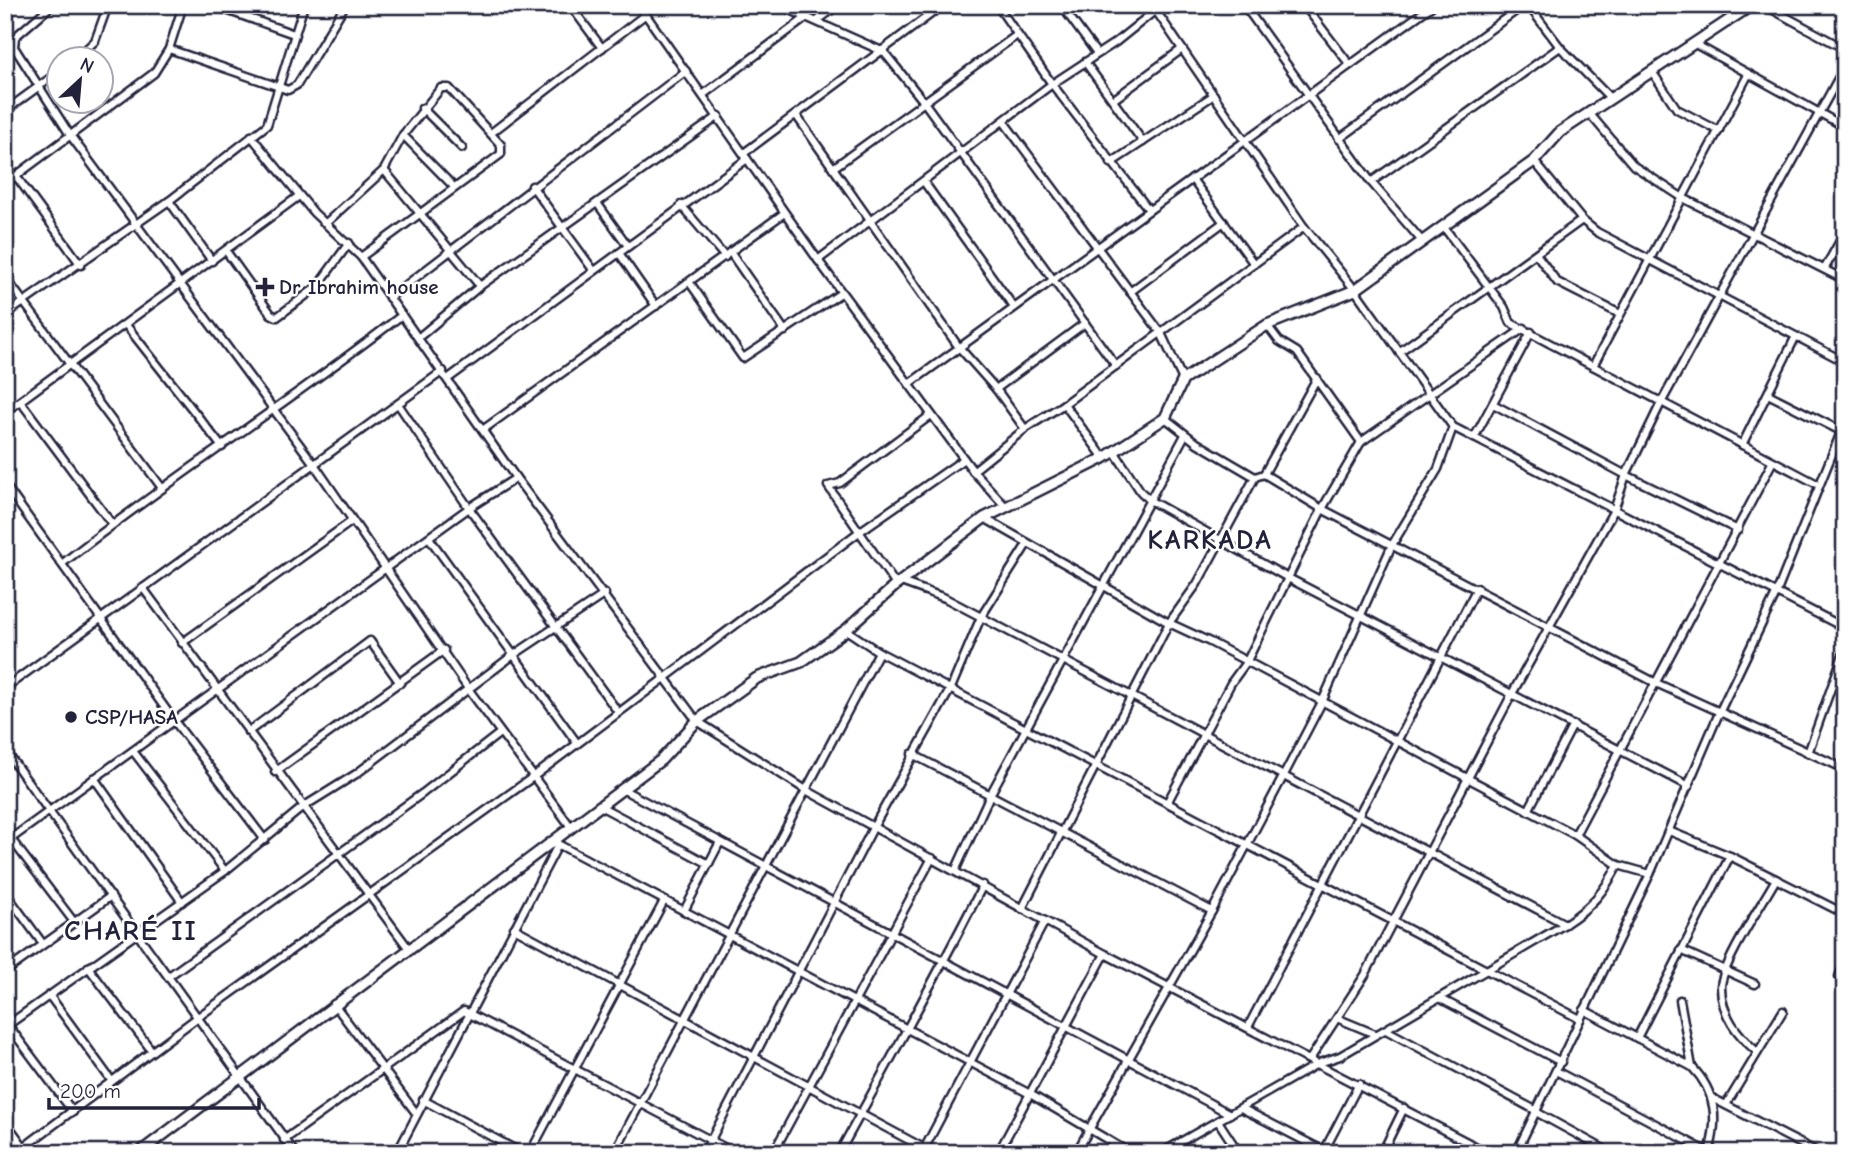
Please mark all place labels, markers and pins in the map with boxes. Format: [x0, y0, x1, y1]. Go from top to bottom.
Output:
place label: Dr Ibrahim house [279, 275, 439, 299]
marker: Dr Ibrahim house [257, 279, 273, 295]
place label: CSP/HASA [85, 705, 178, 729]
marker: CSP/HASA [63, 709, 79, 725]

